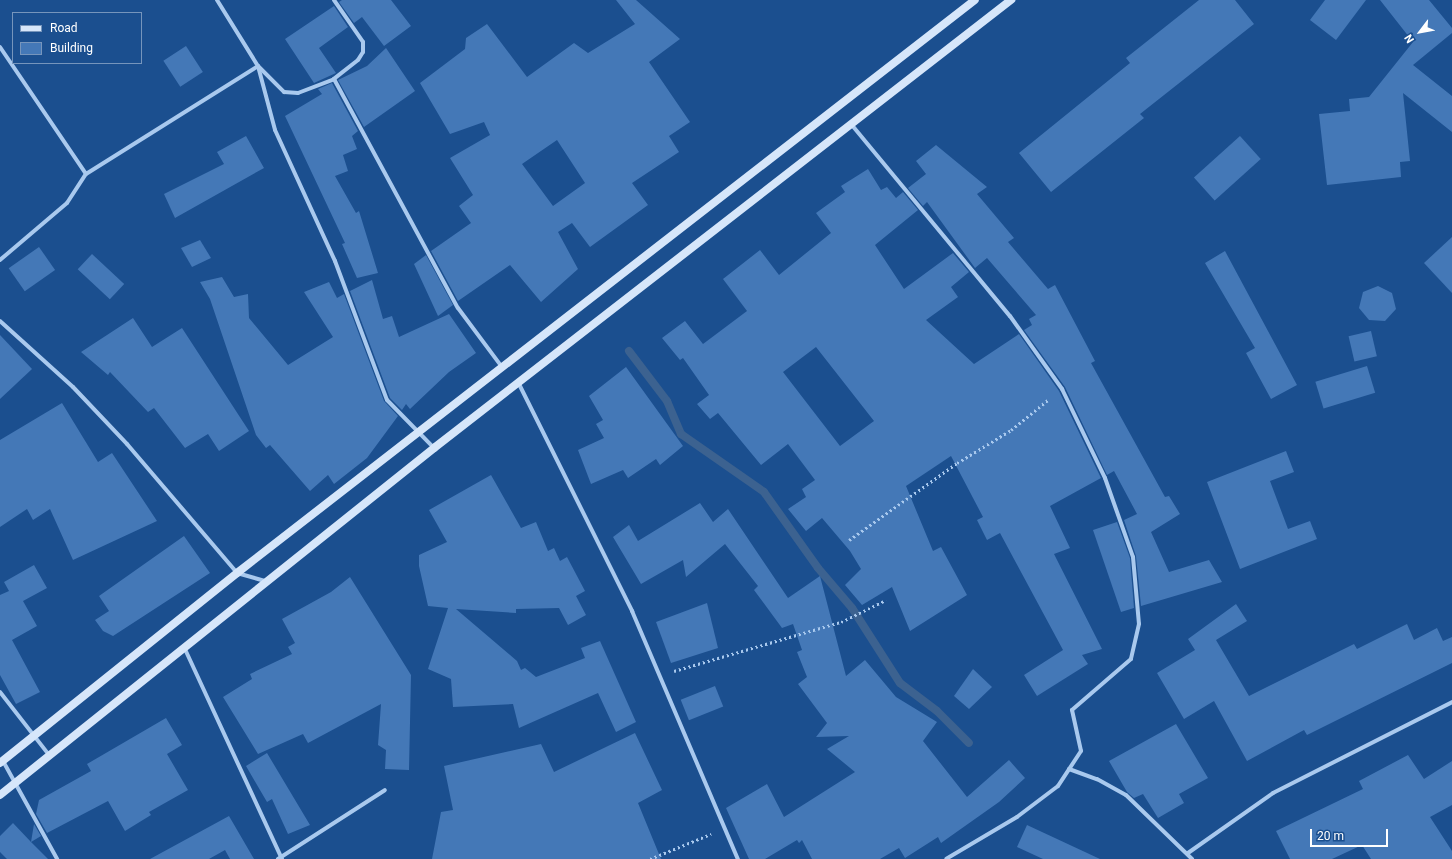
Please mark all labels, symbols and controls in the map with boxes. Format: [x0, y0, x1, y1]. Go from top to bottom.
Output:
legend [12, 12, 142, 64]
north arrow [1400, 12, 1440, 52]
text: Road [50, 21, 78, 35]
text: N [1402, 32, 1417, 45]
text: Building [50, 41, 93, 55]
scale bar [1312, 821, 1390, 847]
text: 20 m [1317, 829, 1344, 843]

